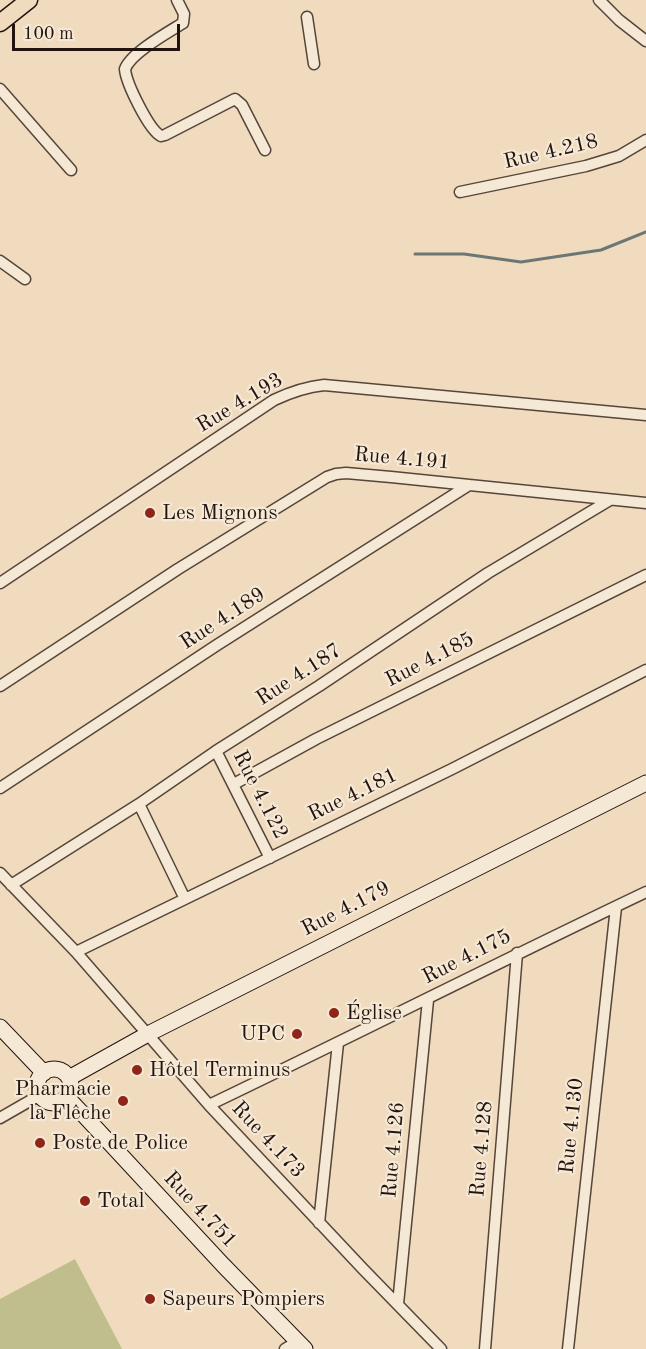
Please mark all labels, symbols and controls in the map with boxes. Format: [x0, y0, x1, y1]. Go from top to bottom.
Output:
scale bar [15, 12, 183, 50]
text: 100 m [23, 25, 74, 43]
street label: Rue 4.218 [501, 129, 601, 175]
street label: Rue 4.193 [192, 367, 288, 439]
street label: Rue 4.191 [353, 442, 451, 476]
place label: Les Mignons [162, 500, 278, 526]
marker: Les Mignons [143, 506, 157, 520]
street label: Rue 4.189 [176, 582, 270, 656]
street label: Rue 4.185 [381, 627, 479, 693]
street label: Rue 4.187 [252, 638, 346, 712]
street label: Rue 4.122 [227, 746, 293, 844]
street label: Rue 4.181 [304, 763, 402, 827]
street label: Rue 4.179 [297, 876, 395, 942]
street label: Rue 4.175 [418, 924, 516, 990]
place label: Église [346, 1000, 402, 1026]
marker: Église [327, 1006, 341, 1020]
place label: UPC [240, 1021, 285, 1047]
marker: UPC [290, 1027, 304, 1041]
place label: Hôtel Terminus [149, 1057, 290, 1083]
marker: Hôtel Terminus [130, 1063, 144, 1077]
place label: Pharmacie la Flêche [15, 1076, 111, 1126]
street label: Rue 4.130 [554, 1077, 590, 1175]
marker: Pharmacie la Flêche [116, 1094, 130, 1108]
street label: Rue 4.173 [226, 1096, 310, 1184]
street label: Rue 4.128 [465, 1100, 499, 1198]
street label: Rue 4.126 [377, 1101, 411, 1199]
place label: Poste de Police [52, 1130, 188, 1156]
marker: Poste de Police [33, 1136, 47, 1150]
street label: Rue 4.751 [158, 1166, 242, 1254]
place label: Total [97, 1188, 144, 1214]
marker: Total [78, 1194, 92, 1208]
place label: Sapeurs Pompiers [162, 1286, 325, 1312]
marker: Sapeurs Pompiers [143, 1292, 157, 1306]

